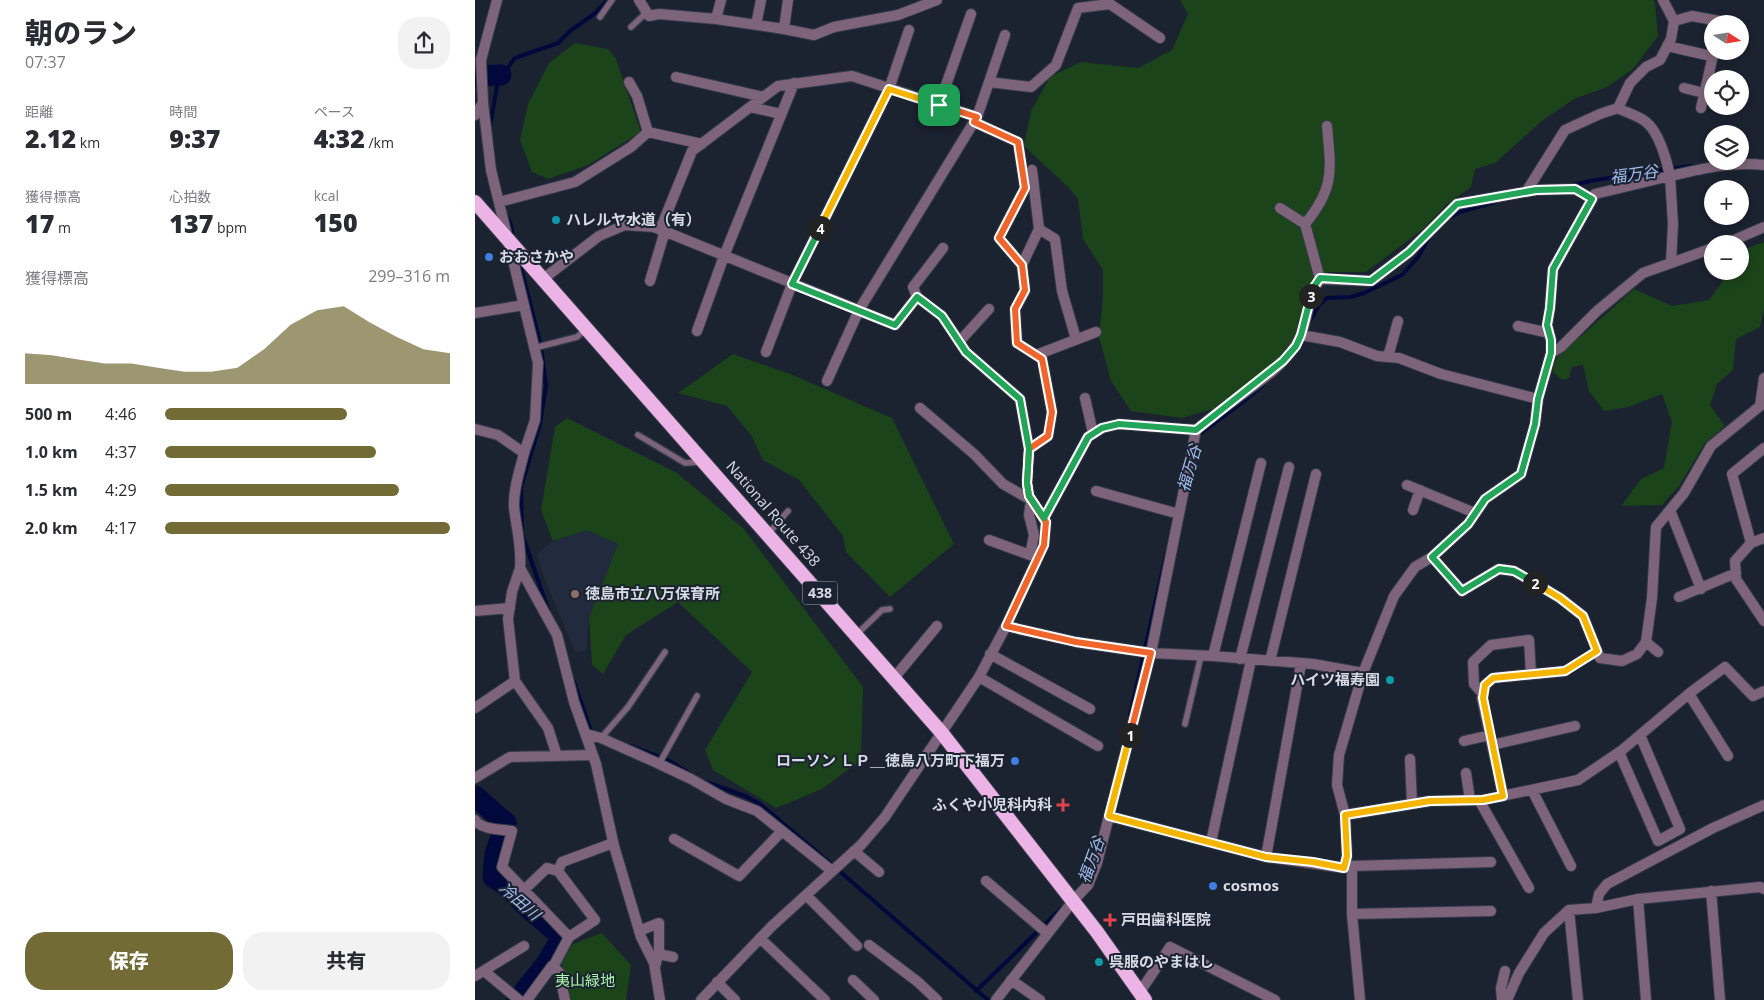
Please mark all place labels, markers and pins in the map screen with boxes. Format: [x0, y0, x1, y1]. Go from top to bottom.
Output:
pin [918, 84, 960, 126]
place label: ハレルヤ水道（有） [566, 209, 701, 229]
marker: ハレルヤ水道（有） [550, 214, 562, 226]
pin: 4 [807, 216, 833, 240]
place label: おおさかや [499, 246, 574, 266]
marker: おおさかや [483, 251, 495, 263]
pin: 3 [1299, 284, 1323, 308]
pin: 2 [1523, 570, 1547, 596]
place label: 徳島市立八万保育所 [585, 583, 720, 603]
marker: 徳島市立八万保育所 [569, 588, 581, 600]
place label: ハイツ福寿園 [1290, 669, 1380, 689]
marker: ハイツ福寿園 [1384, 674, 1396, 686]
pin: 1 [1117, 722, 1143, 748]
place label: ローソン ＬＰ＿徳島八万町下福万 [776, 750, 1005, 770]
marker: ローソン ＬＰ＿徳島八万町下福万 [1009, 755, 1021, 767]
place label: ふくや小児科内科 [932, 794, 1052, 814]
marker: ふくや小児科内科 [1056, 798, 1070, 812]
place label: cosmos [1223, 875, 1279, 895]
marker: cosmos [1207, 880, 1219, 892]
place label: 戸田歯科医院 [1121, 909, 1211, 929]
marker: 戸田歯科医院 [1103, 913, 1117, 927]
place label: 呉服のやまはし [1109, 951, 1214, 971]
marker: 呉服のやまはし [1093, 956, 1105, 968]

